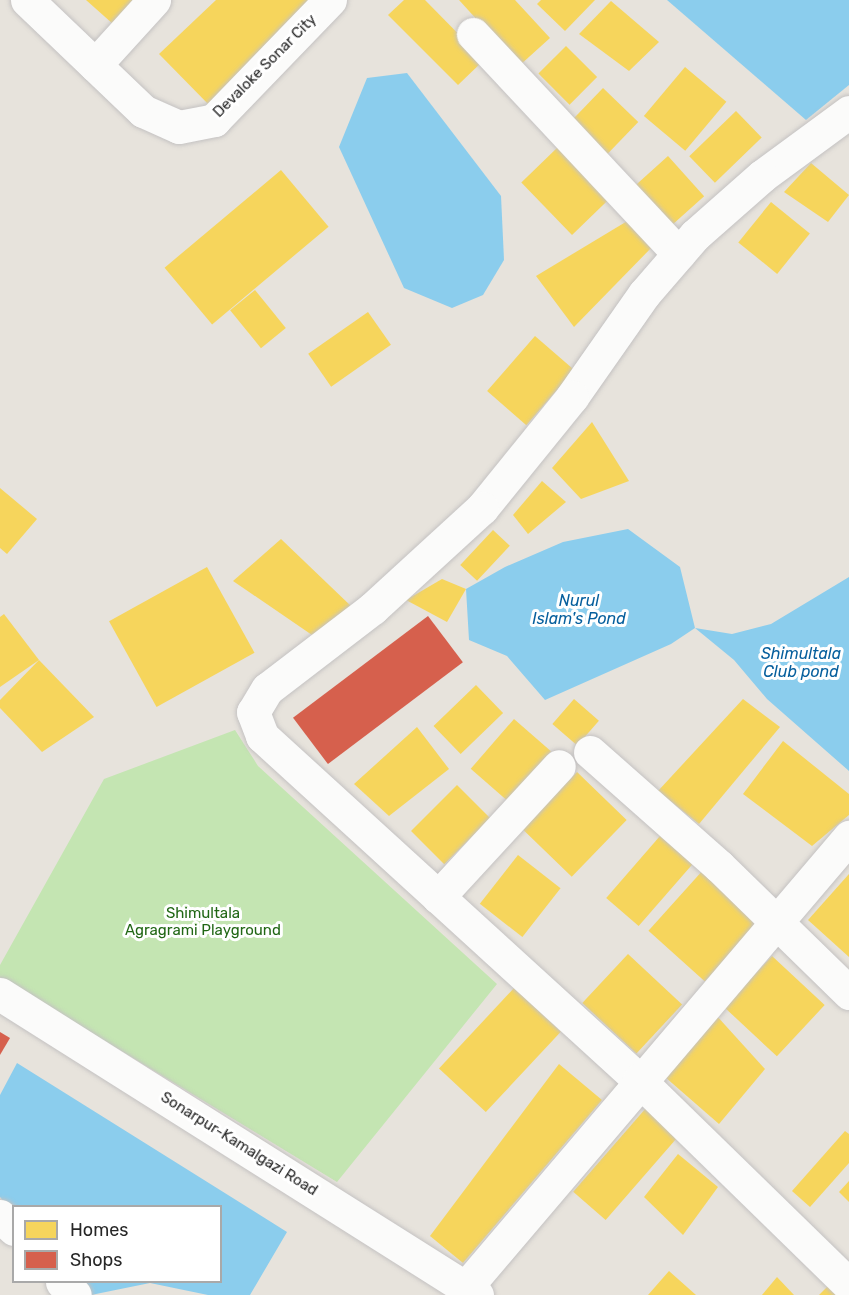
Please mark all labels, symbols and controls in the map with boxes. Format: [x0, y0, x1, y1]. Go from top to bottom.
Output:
street label: Devaloke Sonar City [210, 11, 320, 121]
water label: Nurul Islam's Pond [532, 591, 626, 629]
water label: Shimultala Club pond [761, 644, 841, 682]
park label: Shimultala Agragrami Playground [125, 904, 281, 939]
street label: Sonarpur-Kamalgazi Road [157, 1088, 321, 1200]
legend [12, 1205, 222, 1283]
text: Homes [70, 1219, 128, 1241]
text: Shops [70, 1249, 122, 1271]

